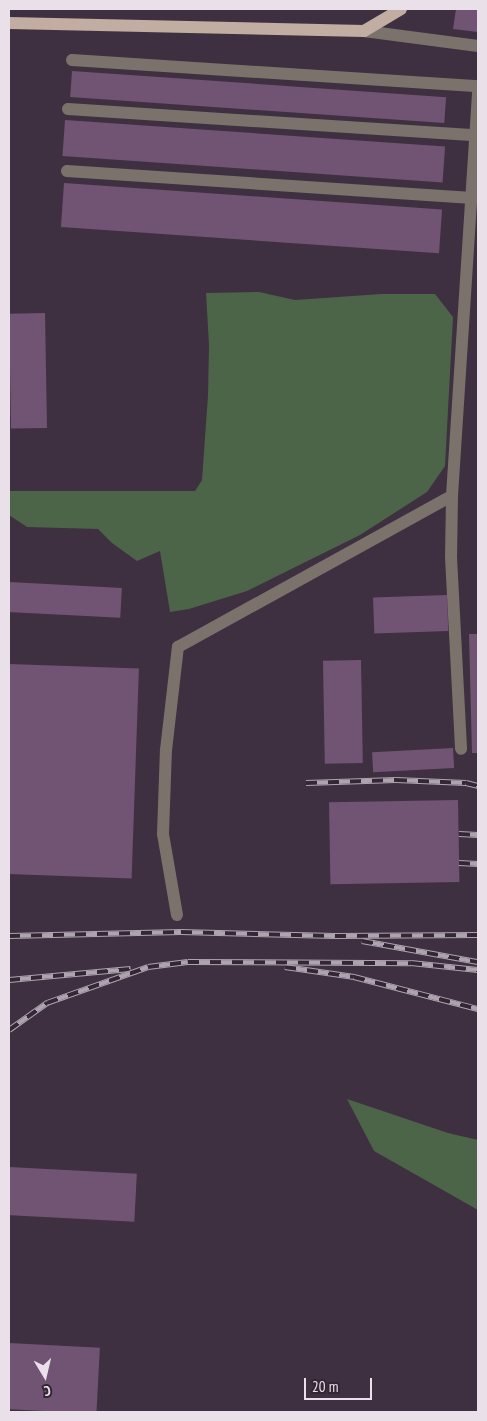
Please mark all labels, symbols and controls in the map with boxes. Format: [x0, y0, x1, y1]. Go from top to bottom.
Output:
north arrow [20, 1351, 70, 1401]
scale bar [307, 1368, 374, 1400]
text: 20 m [312, 1377, 338, 1396]
text: С [43, 1381, 52, 1400]

